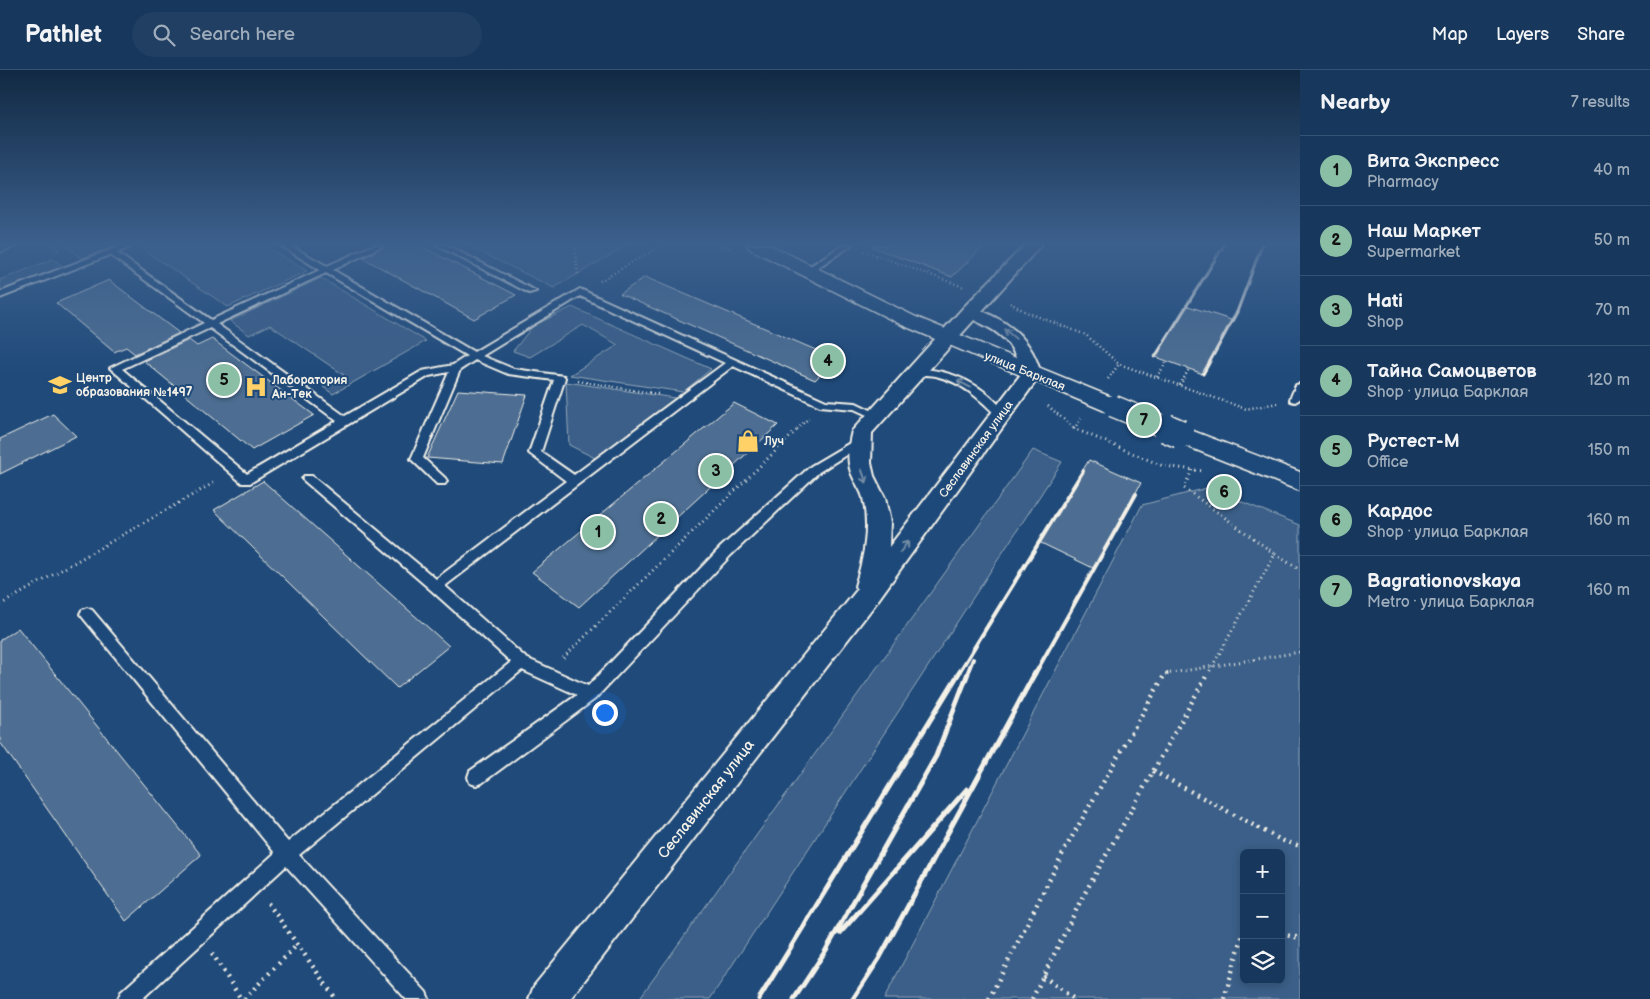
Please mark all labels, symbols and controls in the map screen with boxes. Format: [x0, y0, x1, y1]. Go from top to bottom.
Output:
search box [132, 12, 482, 57]
text: Pathlet [25, 20, 102, 49]
icon: search [150, 21, 178, 49]
text: Search here [190, 23, 295, 46]
text: Map [1432, 24, 1468, 45]
text: Layers [1496, 24, 1549, 45]
text: Share [1577, 24, 1625, 45]
text: Nearby [1320, 90, 1390, 115]
text: 7 results [1571, 93, 1630, 112]
text: Вита Экспресс [1367, 150, 1499, 173]
text: 1 [1333, 161, 1339, 180]
text: 40 m [1593, 161, 1630, 180]
text: Pharmacy [1367, 173, 1439, 192]
text: Наш Маркет [1367, 220, 1481, 243]
text: 2 [1331, 231, 1341, 250]
text: 50 m [1594, 231, 1630, 250]
text: Supermarket [1367, 243, 1460, 262]
text: Hati [1367, 290, 1403, 313]
text: 3 [1331, 301, 1341, 320]
text: 70 m [1595, 301, 1630, 320]
text: Shop [1367, 313, 1404, 332]
one-way arrow [1004, 328, 1017, 339]
pin: 4 [812, 342, 844, 380]
street label: улица Барклая [982, 348, 1068, 395]
text: Тайна Самоцветов [1367, 360, 1537, 383]
pin: 5 [208, 361, 240, 399]
place label: Центр образования №1497 [76, 371, 193, 400]
text: 4 [1331, 371, 1341, 390]
text: 120 m [1587, 371, 1630, 390]
school or university icon: Центр образования №1497 [47, 372, 73, 398]
place label: Лаборатория Ан-Тек [271, 373, 347, 402]
hospital icon: Лаборатория Ан-Тек [243, 374, 269, 400]
one-way arrow [957, 379, 972, 388]
text: Shop · улица Барклая [1367, 383, 1528, 402]
street label: Сеславинская улица [936, 398, 1017, 501]
pin: 7 [1128, 401, 1160, 439]
shop icon: Луч [735, 428, 761, 454]
text: Рустест-М [1367, 430, 1460, 453]
place label: Луч [763, 434, 784, 449]
text: 5 [1331, 441, 1341, 460]
text: 150 m [1588, 441, 1630, 460]
pin: 3 [700, 452, 732, 490]
text: Office [1367, 453, 1409, 472]
one-way arrow [860, 467, 869, 483]
pin: 6 [1208, 473, 1240, 511]
pin: 2 [645, 500, 677, 538]
text: Кардос [1367, 500, 1433, 523]
text: 6 [1331, 511, 1341, 530]
text: 160 m [1587, 511, 1630, 530]
pin: 1 [582, 513, 614, 551]
text: Shop · улица Барклая [1367, 523, 1528, 542]
one-way arrow [898, 541, 909, 554]
text: Bagrationovskaya [1367, 570, 1521, 593]
text: 7 [1332, 581, 1340, 600]
text: 160 m [1587, 581, 1630, 600]
text: Metro · улица Барклая [1367, 593, 1534, 612]
your location [592, 700, 618, 726]
street label: Сеславинская улица [654, 736, 759, 863]
map controls [1240, 849, 1285, 984]
button: + [1240, 849, 1285, 894]
button: − [1240, 894, 1285, 939]
button: layers [1240, 939, 1285, 984]

